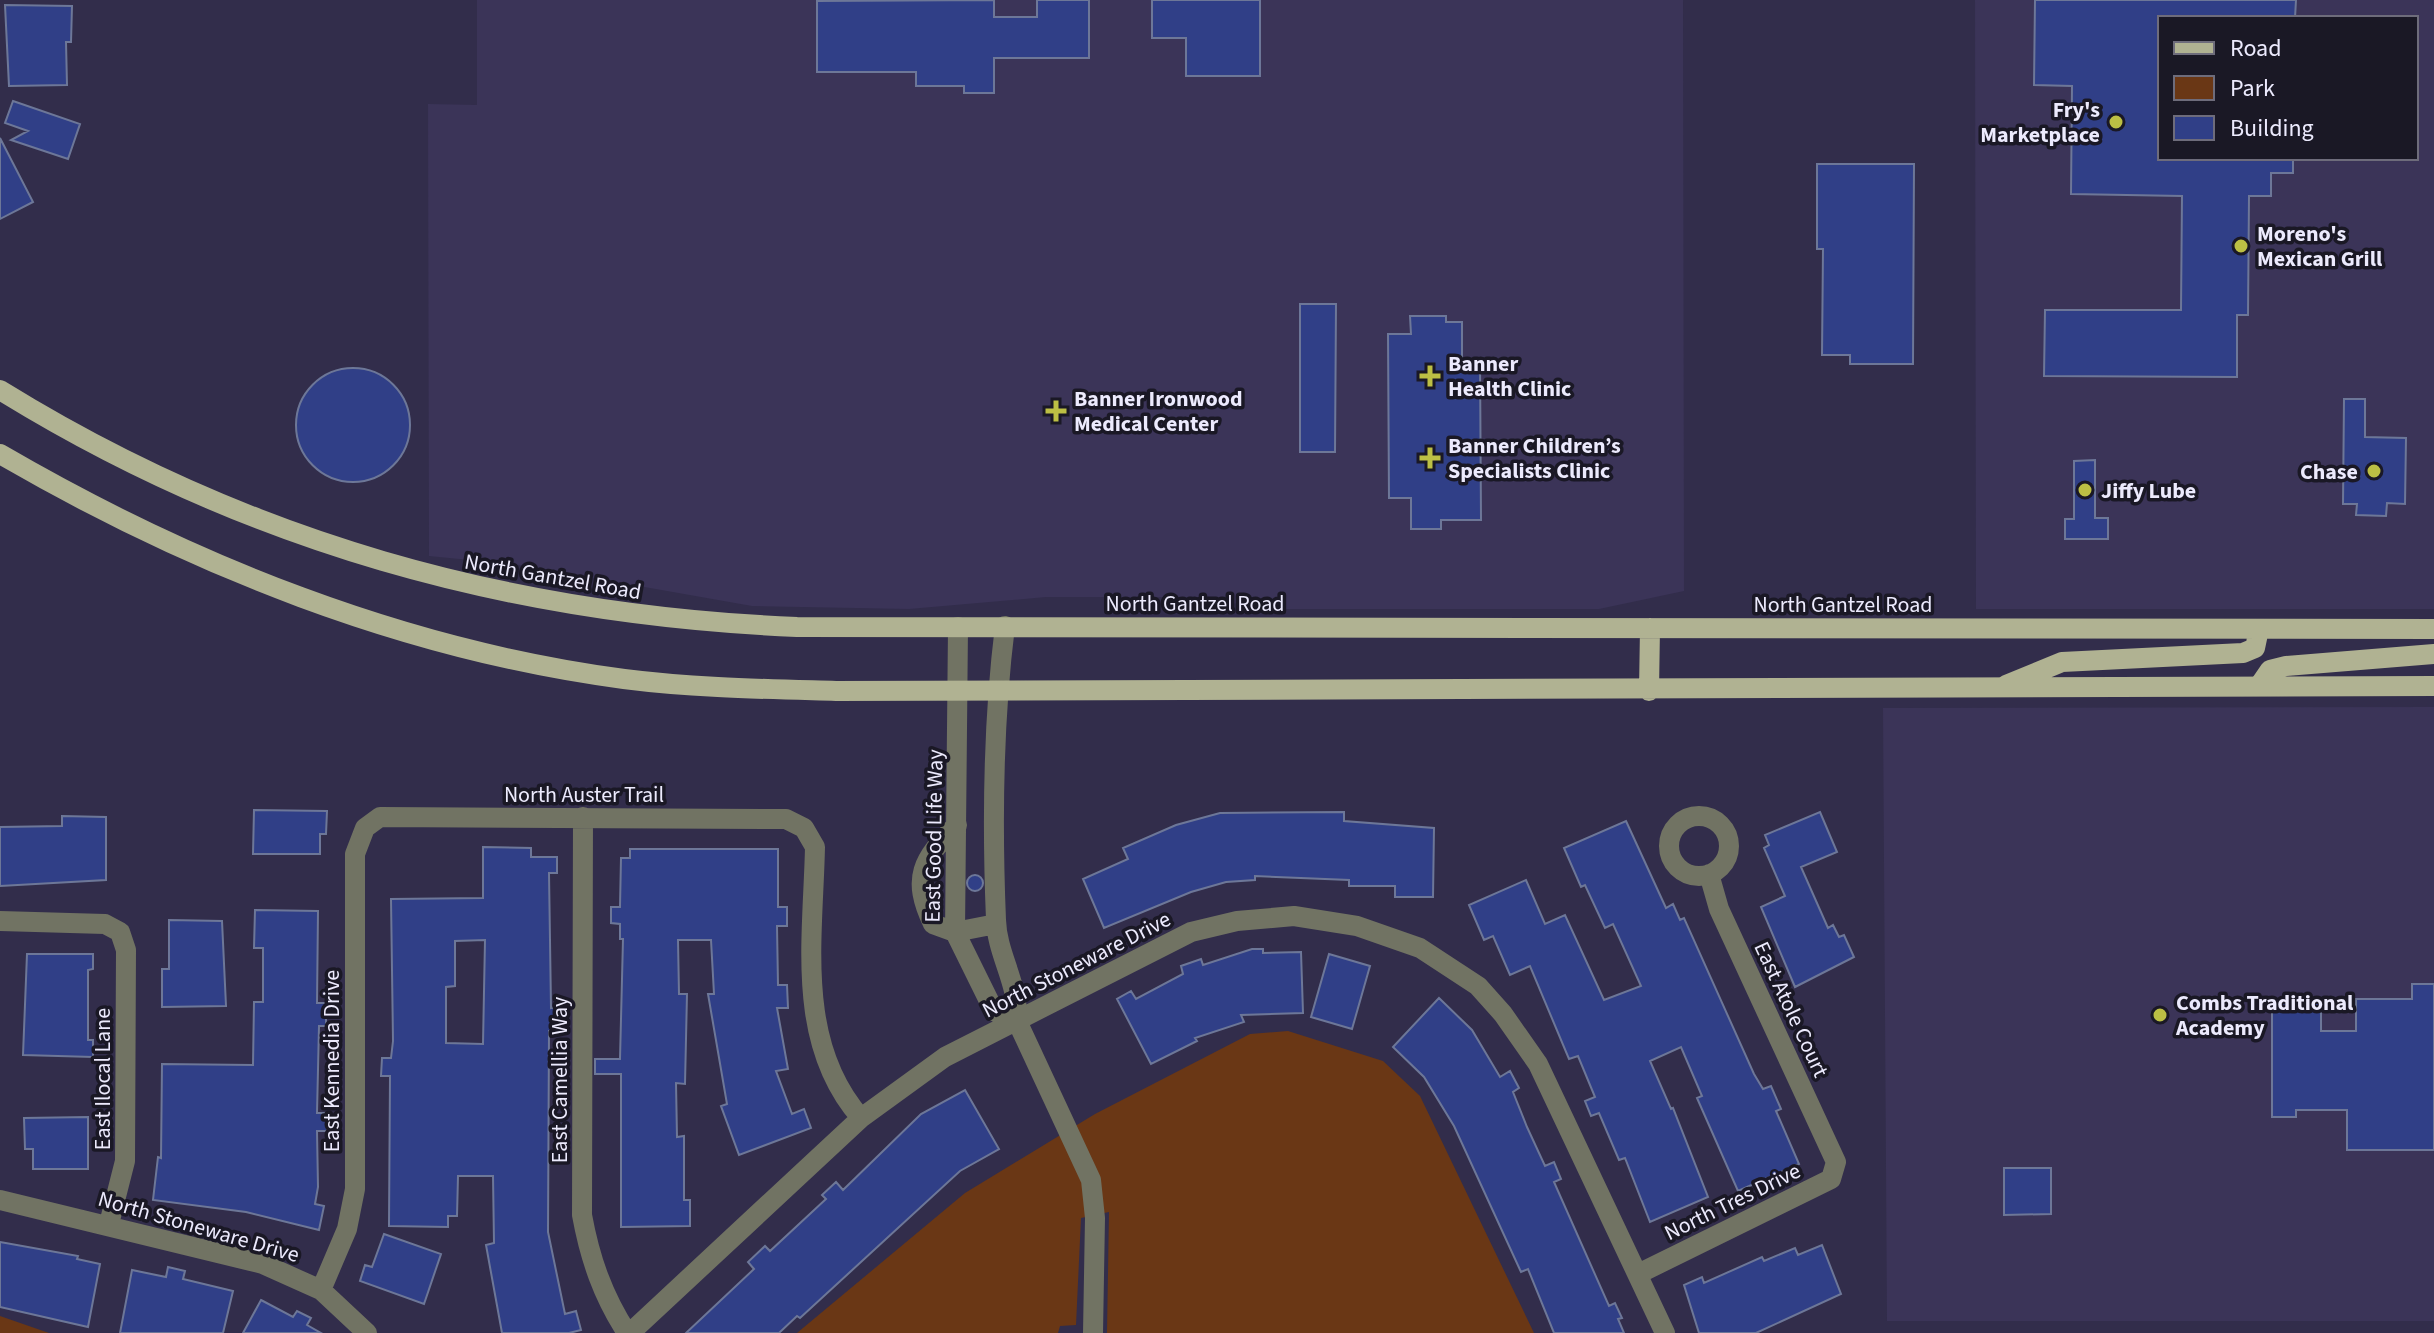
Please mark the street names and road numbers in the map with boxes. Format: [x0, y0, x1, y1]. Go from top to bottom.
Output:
street label: North Gantzel Road [462, 546, 644, 608]
street label: North Gantzel Road [1106, 588, 1285, 620]
street label: North Gantzel Road [1754, 589, 1933, 621]
street label: East Good Life Way [916, 748, 952, 923]
street label: North Auster Trail [504, 779, 664, 811]
street label: North Stoneware Drive [977, 903, 1176, 1026]
street label: East Atole Court [1746, 936, 1837, 1083]
street label: East Kennedia Drive [316, 970, 348, 1152]
street label: East Camellia Way [544, 996, 576, 1163]
street label: East Ilocal Lane [87, 1008, 119, 1150]
street label: North Tres Drive [1659, 1155, 1806, 1249]
street label: North Stoneware Drive [94, 1183, 303, 1271]

